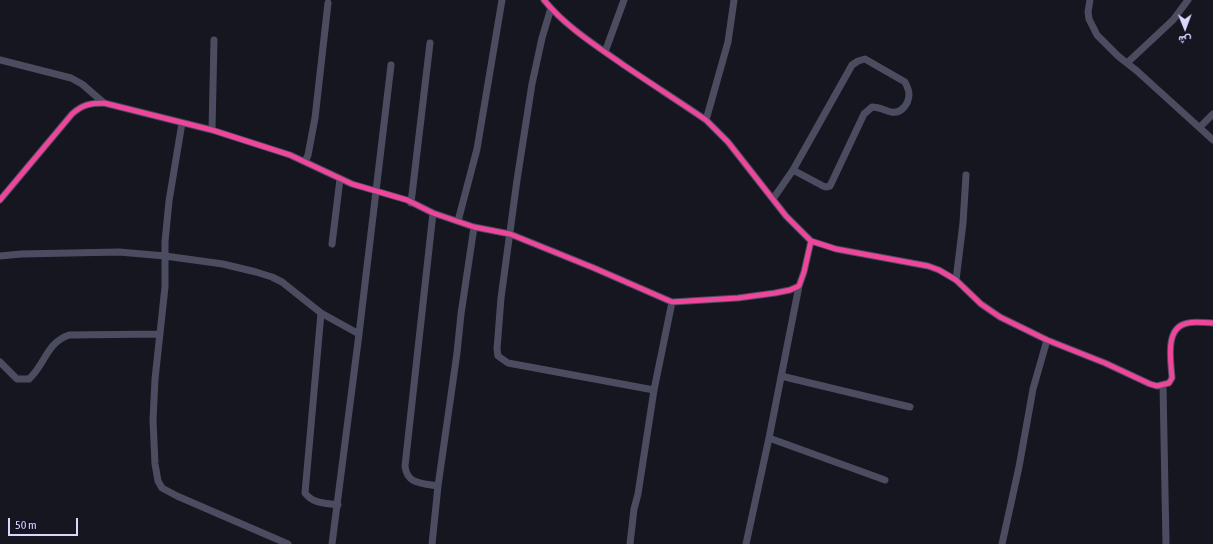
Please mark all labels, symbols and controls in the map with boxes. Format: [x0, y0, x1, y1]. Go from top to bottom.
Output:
north arrow [1165, 8, 1205, 48]
text: ش [1178, 34, 1192, 46]
scale bar [10, 510, 80, 536]
text: 50 m [15, 518, 37, 532]

